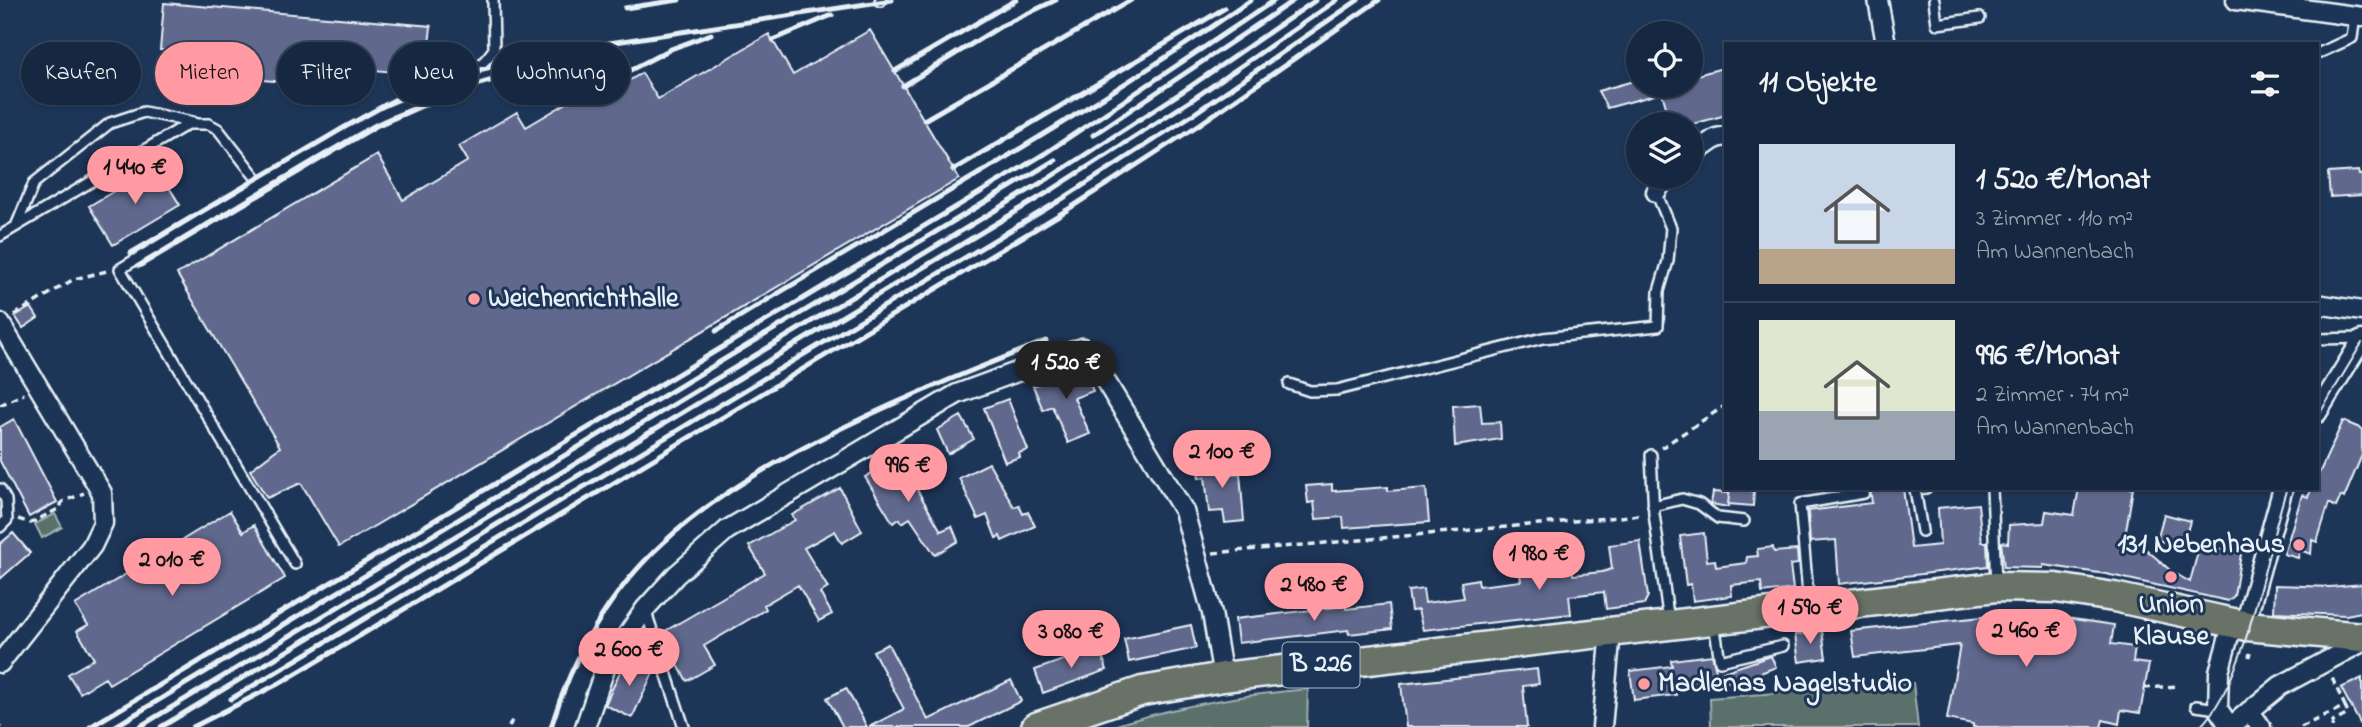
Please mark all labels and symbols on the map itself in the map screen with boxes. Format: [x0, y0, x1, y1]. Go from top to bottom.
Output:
pin: 1 440 € [70, 146, 200, 206]
place label: Weichenrichthalle [488, 279, 680, 320]
marker: Weichenrichthalle [466, 291, 482, 307]
pin: 1 520 € [1001, 342, 1131, 401]
pin: 2 100 € [1157, 430, 1287, 490]
pin: 996 € [859, 444, 957, 504]
place label: 131 Nebenhaus [2117, 525, 2285, 566]
pin: 1 980 € [1474, 532, 1604, 592]
marker: 131 Nebenhaus [2291, 537, 2307, 553]
pin: 2 010 € [107, 538, 237, 598]
pin: 2 480 € [1249, 564, 1379, 623]
marker: Union Klause [2163, 569, 2179, 585]
place label: Union Klause [2133, 585, 2211, 658]
pin: 1 590 € [1745, 586, 1875, 646]
pin: 3 080 € [1006, 610, 1136, 670]
pin: 2 460 € [1961, 610, 2091, 669]
pin: 2 600 € [564, 628, 694, 688]
road number: B 226 [1282, 642, 1360, 688]
place label: Madlenas Nagelstudio [1658, 664, 1912, 706]
marker: Madlenas Nagelstudio [1636, 676, 1652, 692]

